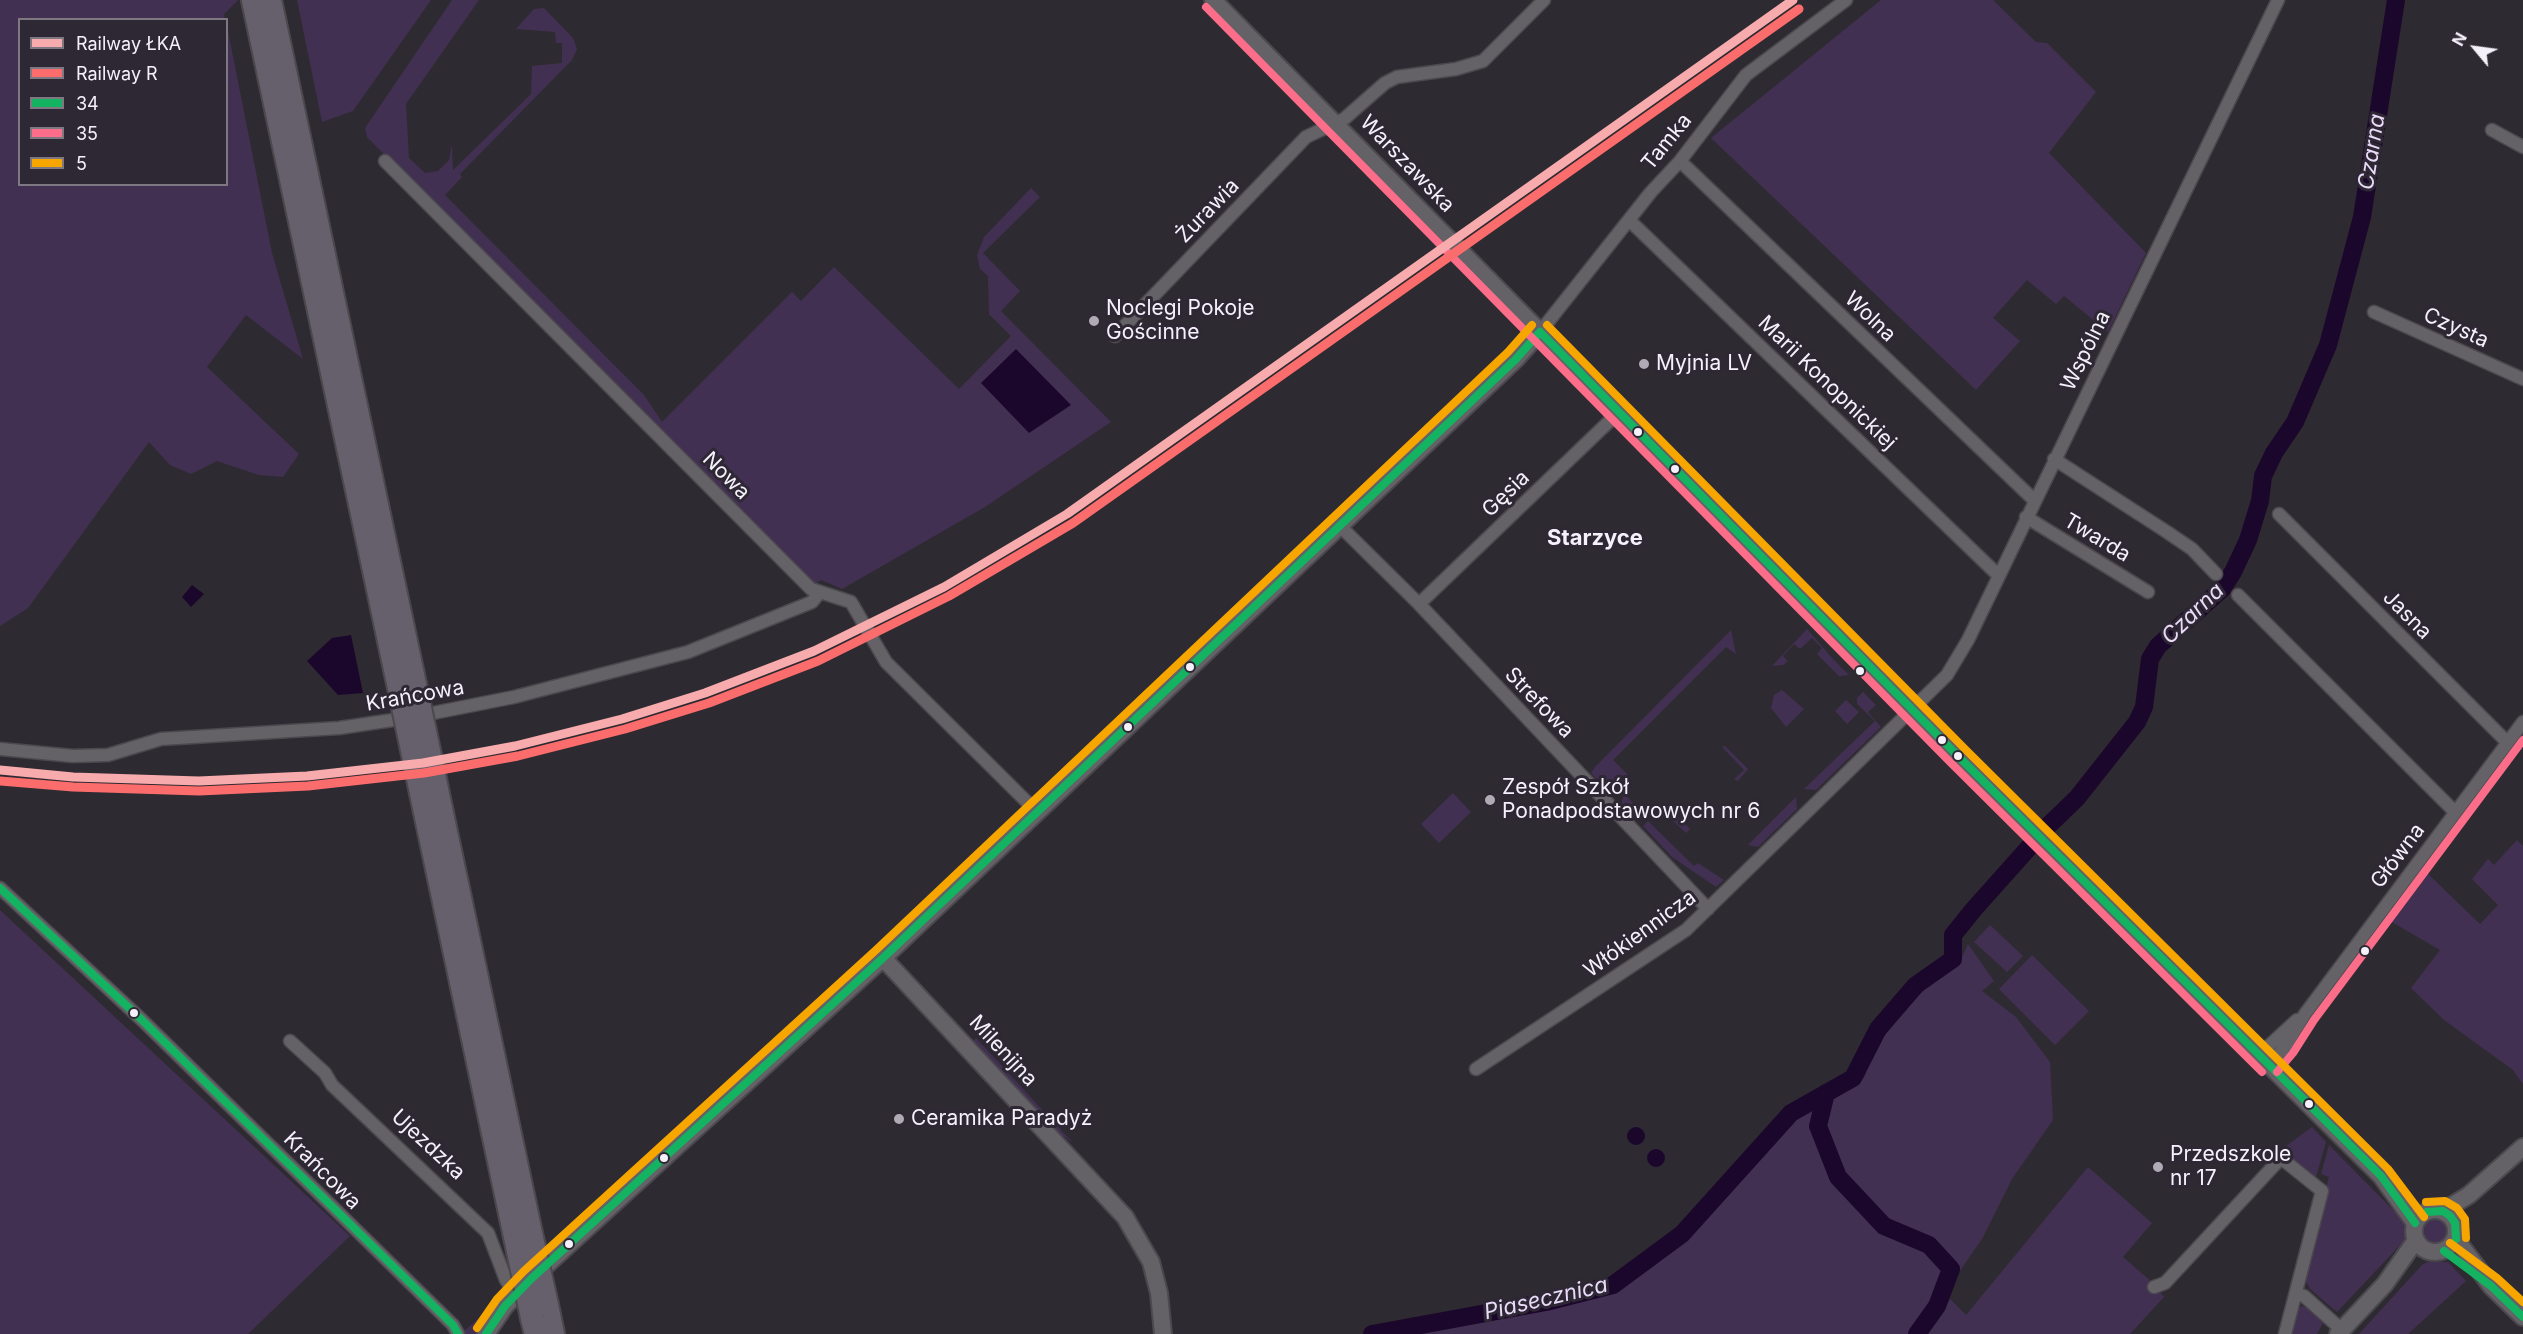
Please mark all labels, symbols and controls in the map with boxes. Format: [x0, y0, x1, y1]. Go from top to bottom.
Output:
legend [18, 18, 228, 186]
north arrow [2445, 18, 2505, 78]
text: N [2448, 29, 2471, 49]
text: Railway ŁKA [76, 33, 181, 54]
text: Railway R [76, 63, 158, 84]
text: 34 [76, 93, 99, 114]
street label: Tamka [1637, 109, 1697, 175]
street label: Warszawska [1354, 110, 1460, 218]
water label: Czarna [2353, 112, 2391, 192]
text: 35 [76, 123, 98, 144]
text: 5 [76, 153, 87, 174]
street label: Żurawia [1171, 174, 1245, 248]
street label: Wolna [1839, 287, 1901, 347]
place label: Noclegi Pokoje Gościnne [1106, 296, 1254, 346]
street label: Czysta [2420, 303, 2492, 353]
street label: Wspólna [2056, 307, 2116, 395]
street label: Marii Konopnickiej [1753, 311, 1901, 455]
marker: Noclegi Pokoje Gościnne [1087, 314, 1101, 328]
place label: Myjnia LV [1656, 351, 1752, 377]
marker: Myjnia LV [1637, 357, 1651, 371]
unlabelled marker [1632, 426, 1644, 438]
street label: Nowa [697, 447, 755, 505]
unlabelled marker [1669, 463, 1681, 475]
street label: Gęsia [1477, 466, 1535, 522]
street label: Twarda [2059, 508, 2135, 568]
district label: Starzyce [1547, 525, 1643, 551]
water label: Czarna [2156, 578, 2230, 650]
street label: Jasna [2377, 585, 2437, 645]
unlabelled marker [1184, 661, 1196, 673]
street label: Strefowa [1499, 662, 1579, 744]
unlabelled marker [1854, 665, 1866, 677]
street label: Krańcowa [364, 675, 466, 717]
unlabelled marker [1122, 721, 1134, 733]
unlabelled marker [1936, 734, 1948, 746]
unlabelled marker [1952, 750, 1964, 762]
place label: Zespół Szkół Ponadpodstawowych nr 6 [1502, 775, 1760, 825]
marker: Zespół Szkół Ponadpodstawowych nr 6 [1483, 793, 1497, 807]
street label: Główna [2366, 819, 2430, 893]
street label: Włókiennicza [1579, 885, 1701, 983]
unlabelled marker [2359, 945, 2371, 957]
unlabelled marker [128, 1007, 140, 1019]
street label: Milenijna [964, 1010, 1042, 1092]
unlabelled marker [2303, 1098, 2315, 1110]
street label: Ujezdzka [386, 1105, 470, 1185]
place label: Ceramika Paradyż [911, 1106, 1092, 1132]
marker: Ceramika Paradyż [892, 1112, 906, 1126]
street label: Krańcowa [278, 1127, 366, 1215]
place label: Przedszkole nr 17 [2170, 1142, 2291, 1192]
unlabelled marker [658, 1152, 670, 1164]
marker: Przedszkole nr 17 [2151, 1160, 2165, 1174]
unlabelled marker [563, 1238, 575, 1250]
water label: Piasecznica [1482, 1272, 1610, 1326]

